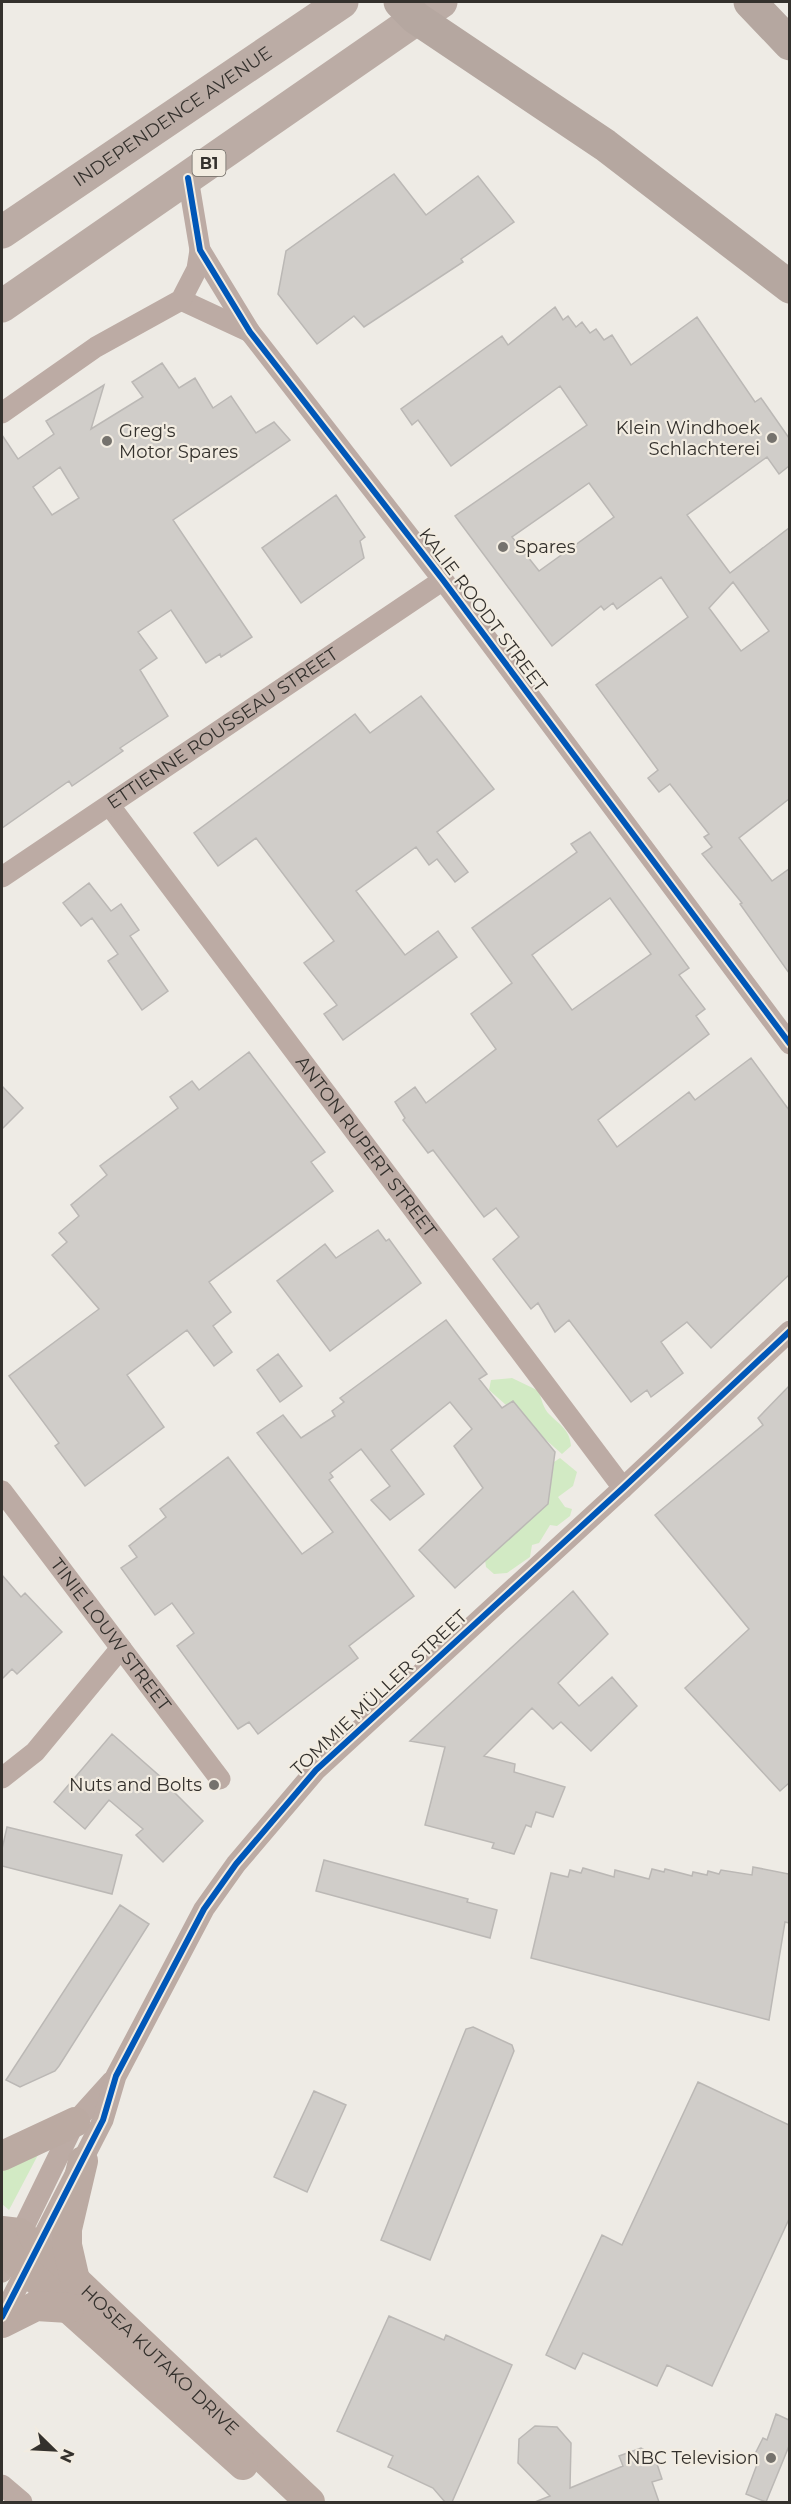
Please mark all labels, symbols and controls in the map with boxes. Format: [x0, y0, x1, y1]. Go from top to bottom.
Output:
street label: INDEPENDENCE AVENUE [69, 42, 276, 192]
road number: B1 [192, 150, 226, 176]
place label: Klein Windhoek Schlachterei [616, 417, 760, 460]
place label: Greg's Motor Spares [119, 420, 238, 463]
marker: Klein Windhoek Schlachterei [765, 431, 779, 445]
marker: Greg's Motor Spares [100, 434, 114, 448]
street label: KALIE ROODT STREET [414, 524, 552, 697]
place label: Spares [515, 536, 576, 558]
marker: Spares [496, 540, 510, 554]
street label: ETTIENNE ROUSSEAU STREET [103, 643, 343, 814]
street label: ANTON RUPERT STREET [291, 1052, 442, 1242]
street label: TINIE LOUW STREET [46, 1554, 176, 1716]
street label: TOMMIE MÜLLER STREET [286, 1605, 472, 1780]
place label: Nuts and Bolts [69, 1774, 202, 1796]
marker: Nuts and Bolts [207, 1778, 221, 1792]
street label: HOSEA KUTAKO DRIVE [76, 2280, 243, 2440]
north arrow [24, 2420, 84, 2480]
text: N [56, 2446, 79, 2466]
place label: NBC Television [626, 2447, 759, 2469]
marker: NBC Television [764, 2451, 778, 2465]

